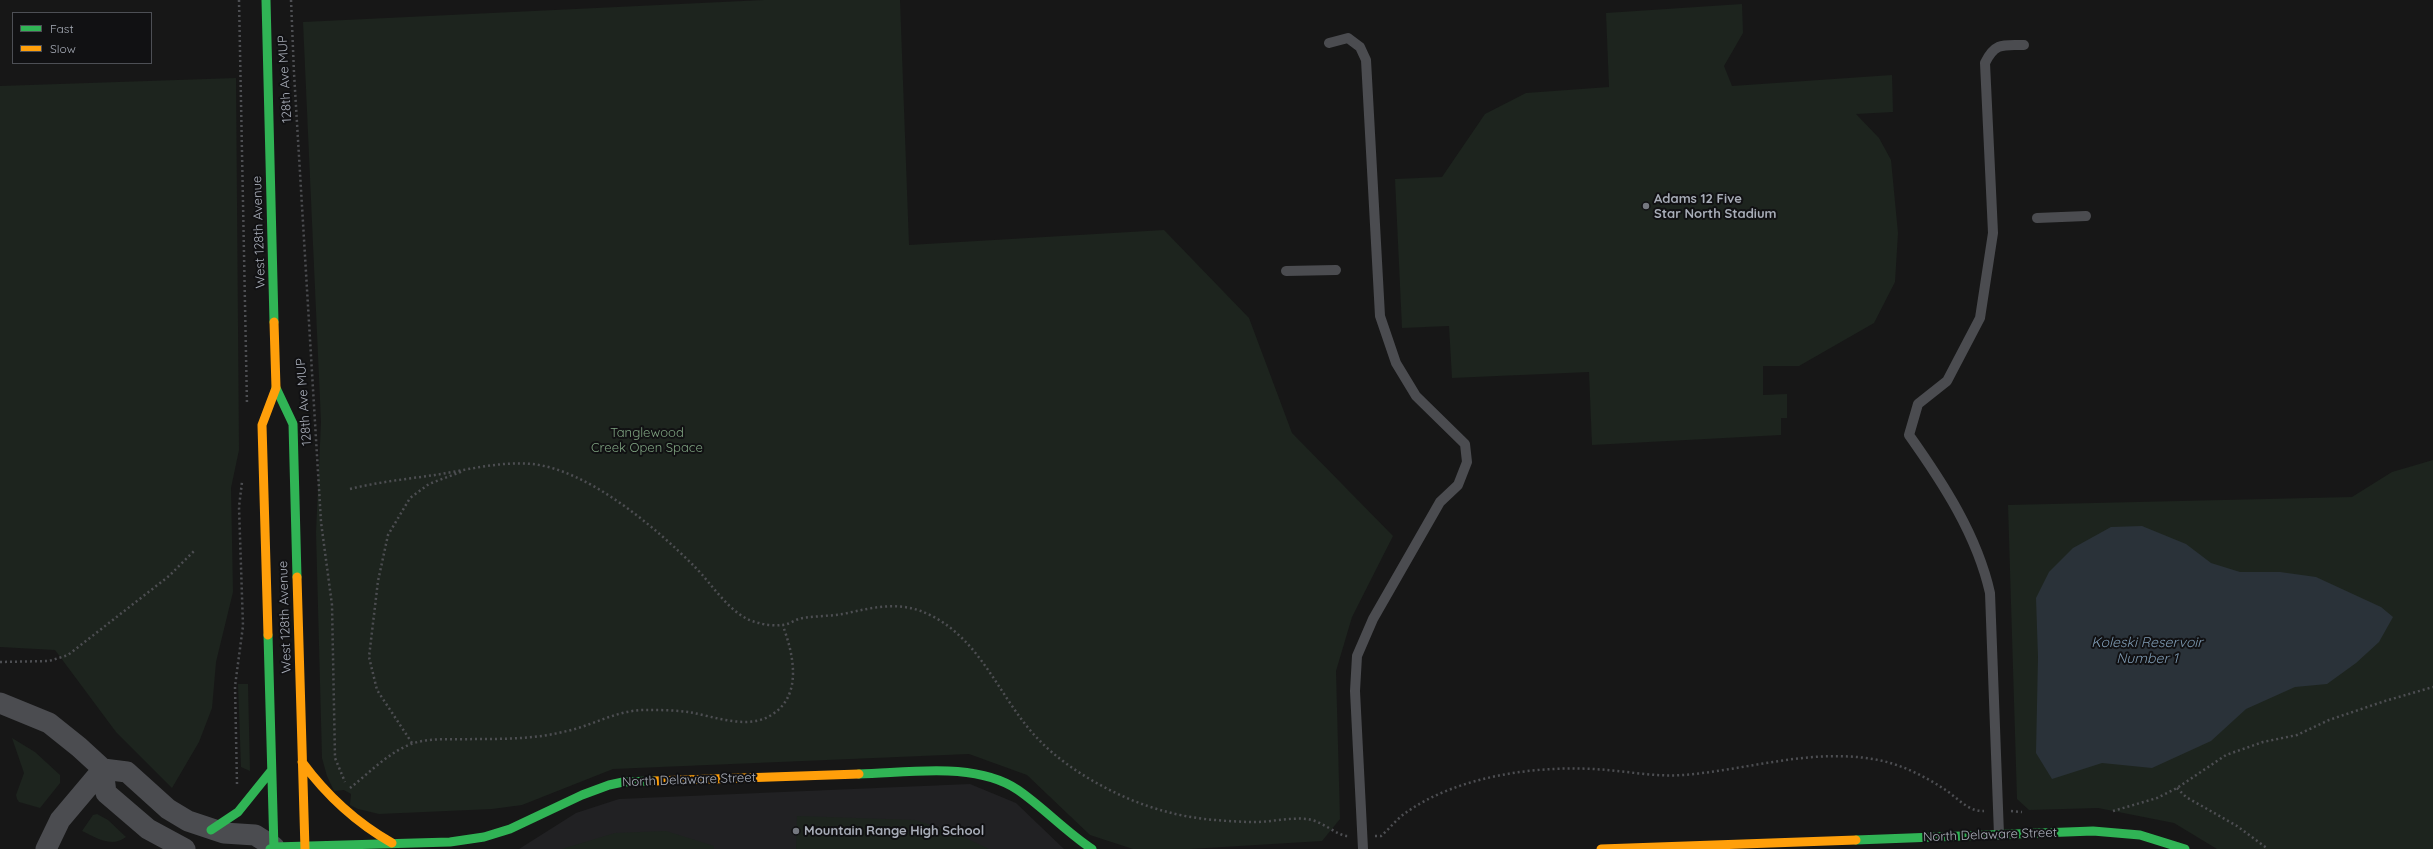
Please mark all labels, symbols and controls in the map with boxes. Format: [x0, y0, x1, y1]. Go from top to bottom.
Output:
legend [12, 12, 152, 64]
text: Fast [50, 21, 74, 36]
street label: 128th Ave MUP [275, 35, 295, 123]
text: Slow [50, 41, 76, 56]
street label: West 128th Avenue [249, 175, 269, 289]
place label: Adams 12 Five Star North Stadium [1654, 191, 1776, 222]
marker: Adams 12 Five Star North Stadium [1641, 201, 1651, 211]
street label: 128th Ave MUP [293, 358, 315, 446]
park label: Tanglewood Creek Open Space [591, 425, 703, 456]
street label: West 128th Avenue [275, 560, 295, 674]
water label: Koleski Reservoir Number 1 [2091, 635, 2203, 668]
street label: North Delaware Street [622, 770, 756, 790]
place label: Mountain Range High School [804, 823, 984, 839]
street label: North Delaware Street [1923, 825, 2057, 845]
marker: Mountain Range High School [791, 826, 801, 836]

